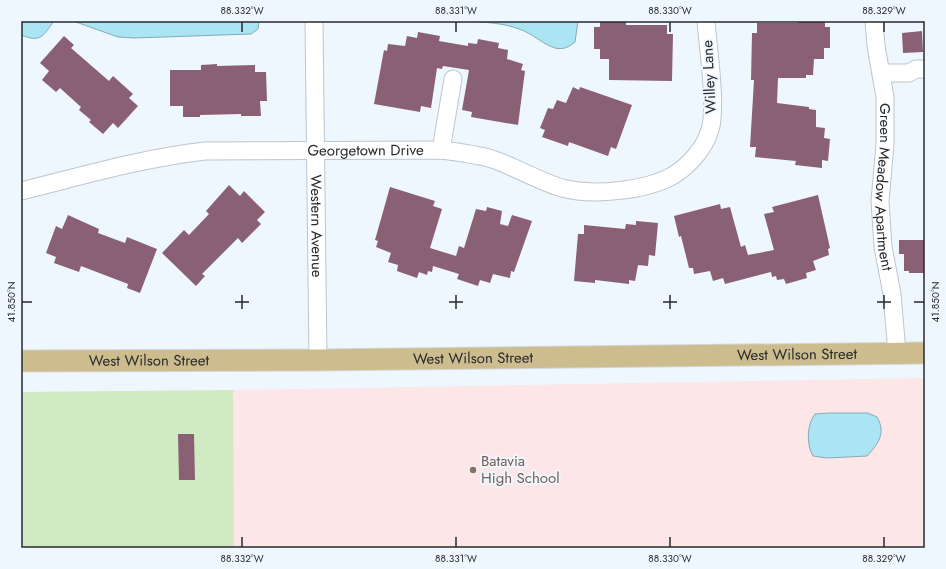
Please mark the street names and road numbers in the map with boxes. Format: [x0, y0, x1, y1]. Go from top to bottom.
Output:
street label: Willey Lane [696, 39, 722, 114]
street label: Green Meadow Apartment [869, 103, 898, 273]
street label: Georgetown Drive [307, 139, 424, 162]
street label: Western Avenue [305, 174, 328, 278]
street label: West Wilson Street [737, 343, 858, 366]
street label: West Wilson Street [413, 347, 534, 370]
street label: West Wilson Street [89, 349, 210, 372]

